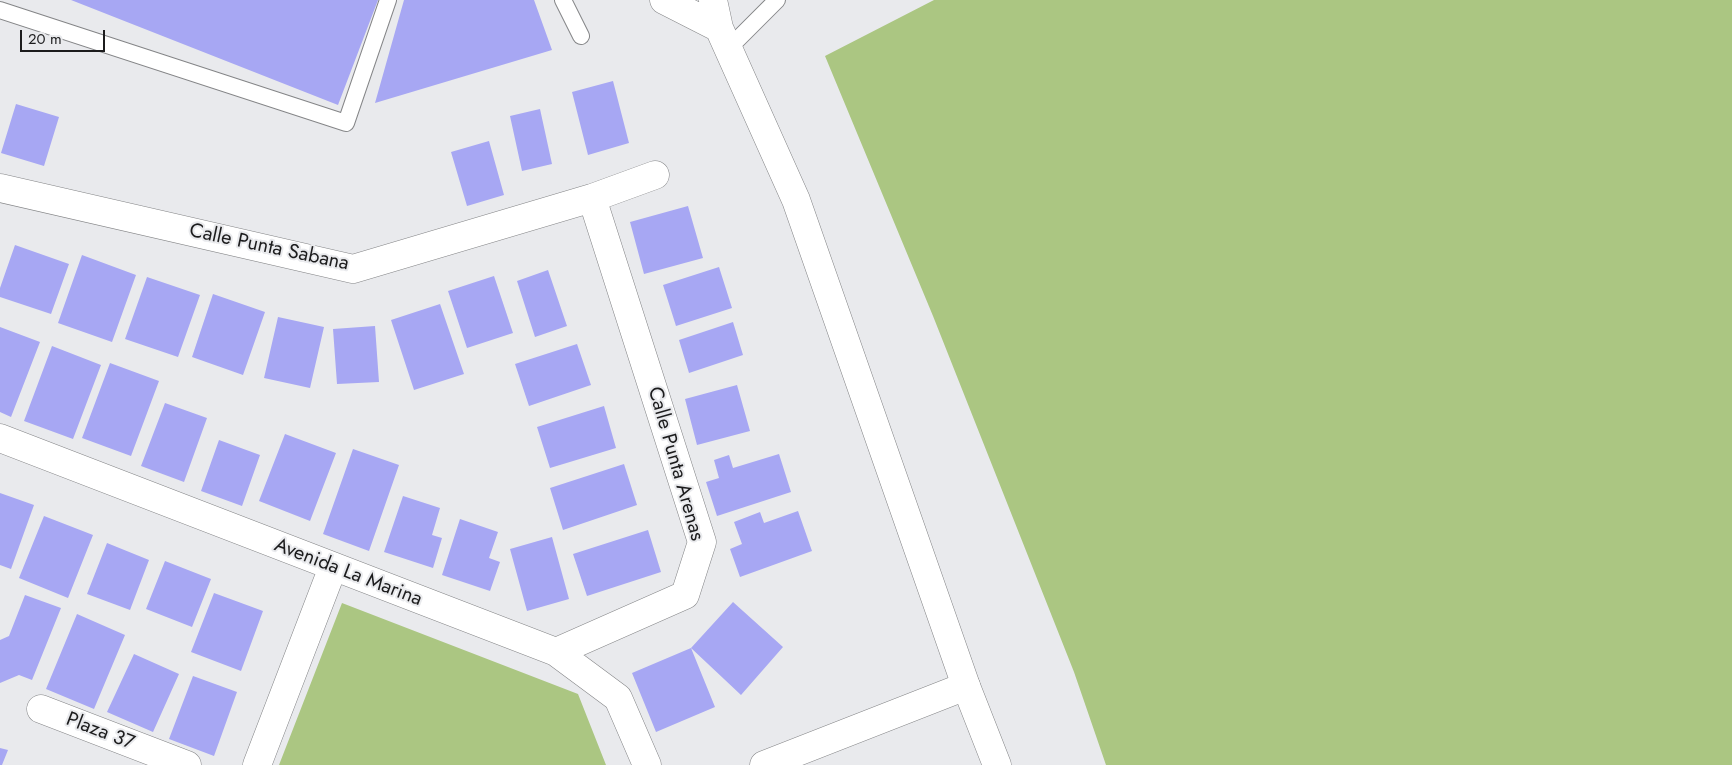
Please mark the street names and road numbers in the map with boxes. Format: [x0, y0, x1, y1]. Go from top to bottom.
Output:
street label: Calle Punta Sabana [187, 219, 351, 277]
street label: Calle Punta Arenas [642, 384, 708, 544]
street label: Avenida La Marina [271, 534, 425, 612]
street label: Plaza 37 [63, 708, 137, 756]

